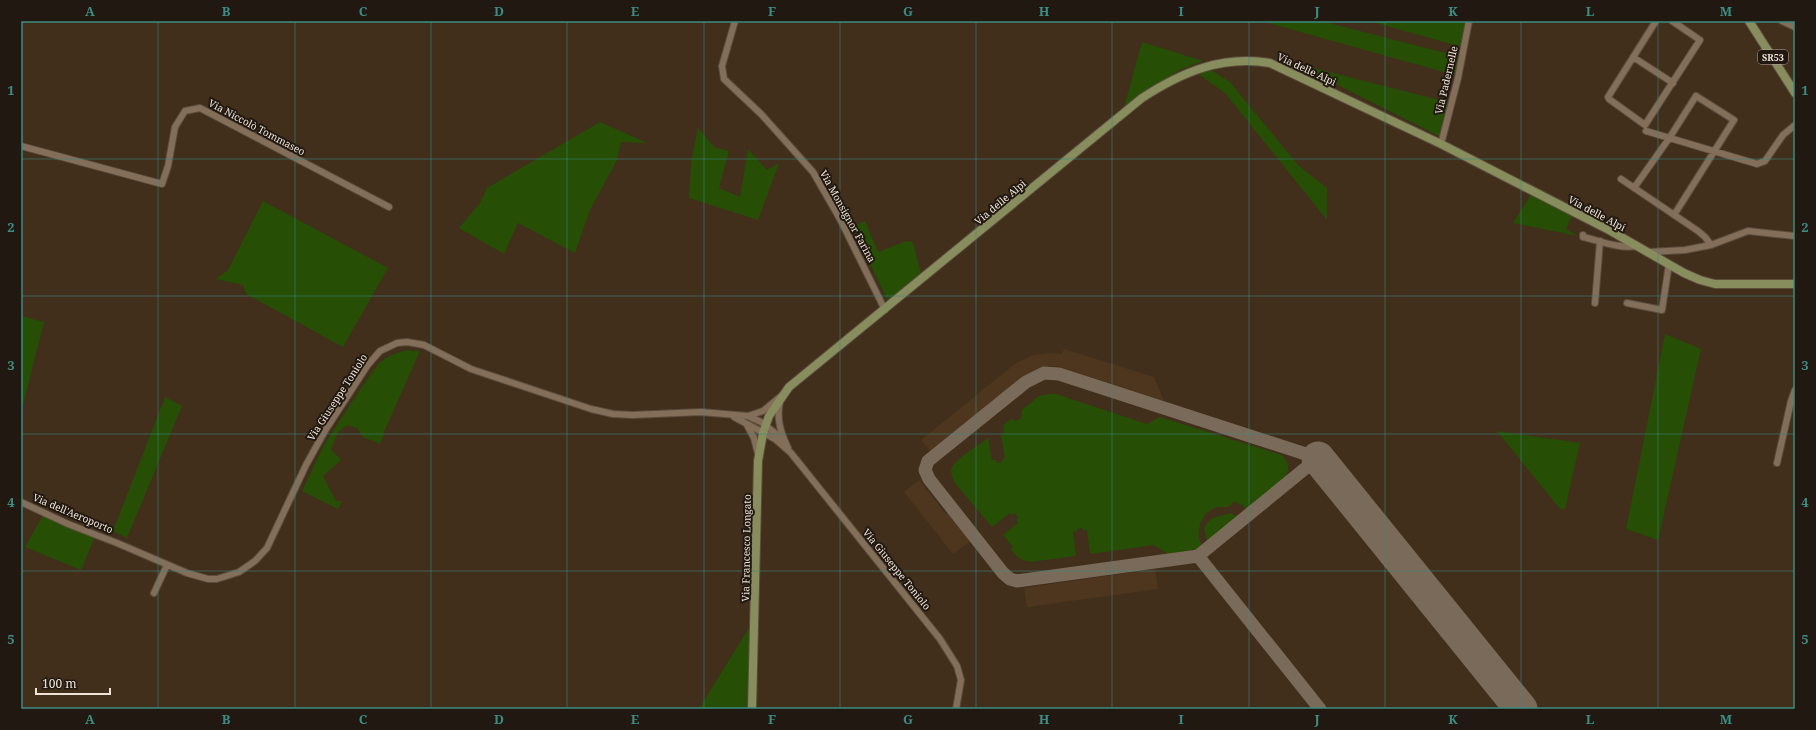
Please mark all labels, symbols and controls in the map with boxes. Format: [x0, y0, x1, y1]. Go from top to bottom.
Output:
text: A [85, 2, 95, 20]
text: B [222, 2, 231, 20]
text: C [359, 2, 368, 20]
text: D [494, 2, 504, 20]
text: E [631, 2, 640, 20]
text: F [768, 2, 776, 20]
text: G [903, 2, 913, 20]
text: H [1039, 2, 1050, 20]
text: I [1178, 2, 1184, 20]
text: J [1313, 2, 1320, 20]
text: K [1448, 2, 1458, 20]
text: L [1586, 2, 1595, 20]
text: M [1720, 2, 1733, 20]
street label: Via Padernelle [1431, 45, 1461, 115]
street label: Via delle Alpi [1275, 49, 1339, 89]
road number: SR53 [1758, 50, 1788, 64]
text: 1 [7, 81, 15, 99]
text: 1 [1801, 81, 1809, 99]
street label: Via Niccolò Tommaseo [206, 96, 308, 159]
street label: Via Monsignor Farina [817, 167, 879, 265]
street label: Via delle Alpi [971, 176, 1029, 228]
street label: Via delle Alpi [1566, 192, 1629, 234]
text: 2 [7, 218, 15, 236]
text: 2 [1801, 218, 1809, 236]
street label: Via Giuseppe Toniolo [304, 351, 370, 443]
text: 3 [7, 356, 15, 374]
text: 3 [1801, 356, 1809, 374]
street label: Via dell'Aeroporto [31, 490, 115, 536]
text: 4 [7, 493, 15, 511]
text: 4 [1801, 493, 1809, 511]
street label: Via Francesco Longato [738, 494, 754, 602]
street label: Via Giuseppe Toniolo [860, 525, 934, 613]
text: 5 [7, 630, 15, 648]
text: 5 [1801, 630, 1809, 648]
scale bar [36, 670, 110, 696]
text: 100 m [42, 675, 77, 692]
text: A [85, 710, 95, 728]
text: B [222, 710, 231, 728]
text: C [359, 710, 368, 728]
text: D [494, 710, 504, 728]
text: E [631, 710, 640, 728]
text: F [768, 710, 776, 728]
text: G [903, 710, 913, 728]
text: H [1039, 710, 1050, 728]
text: I [1178, 710, 1184, 728]
text: J [1313, 710, 1320, 728]
text: K [1448, 710, 1458, 728]
text: L [1586, 710, 1595, 728]
text: M [1720, 710, 1733, 728]

